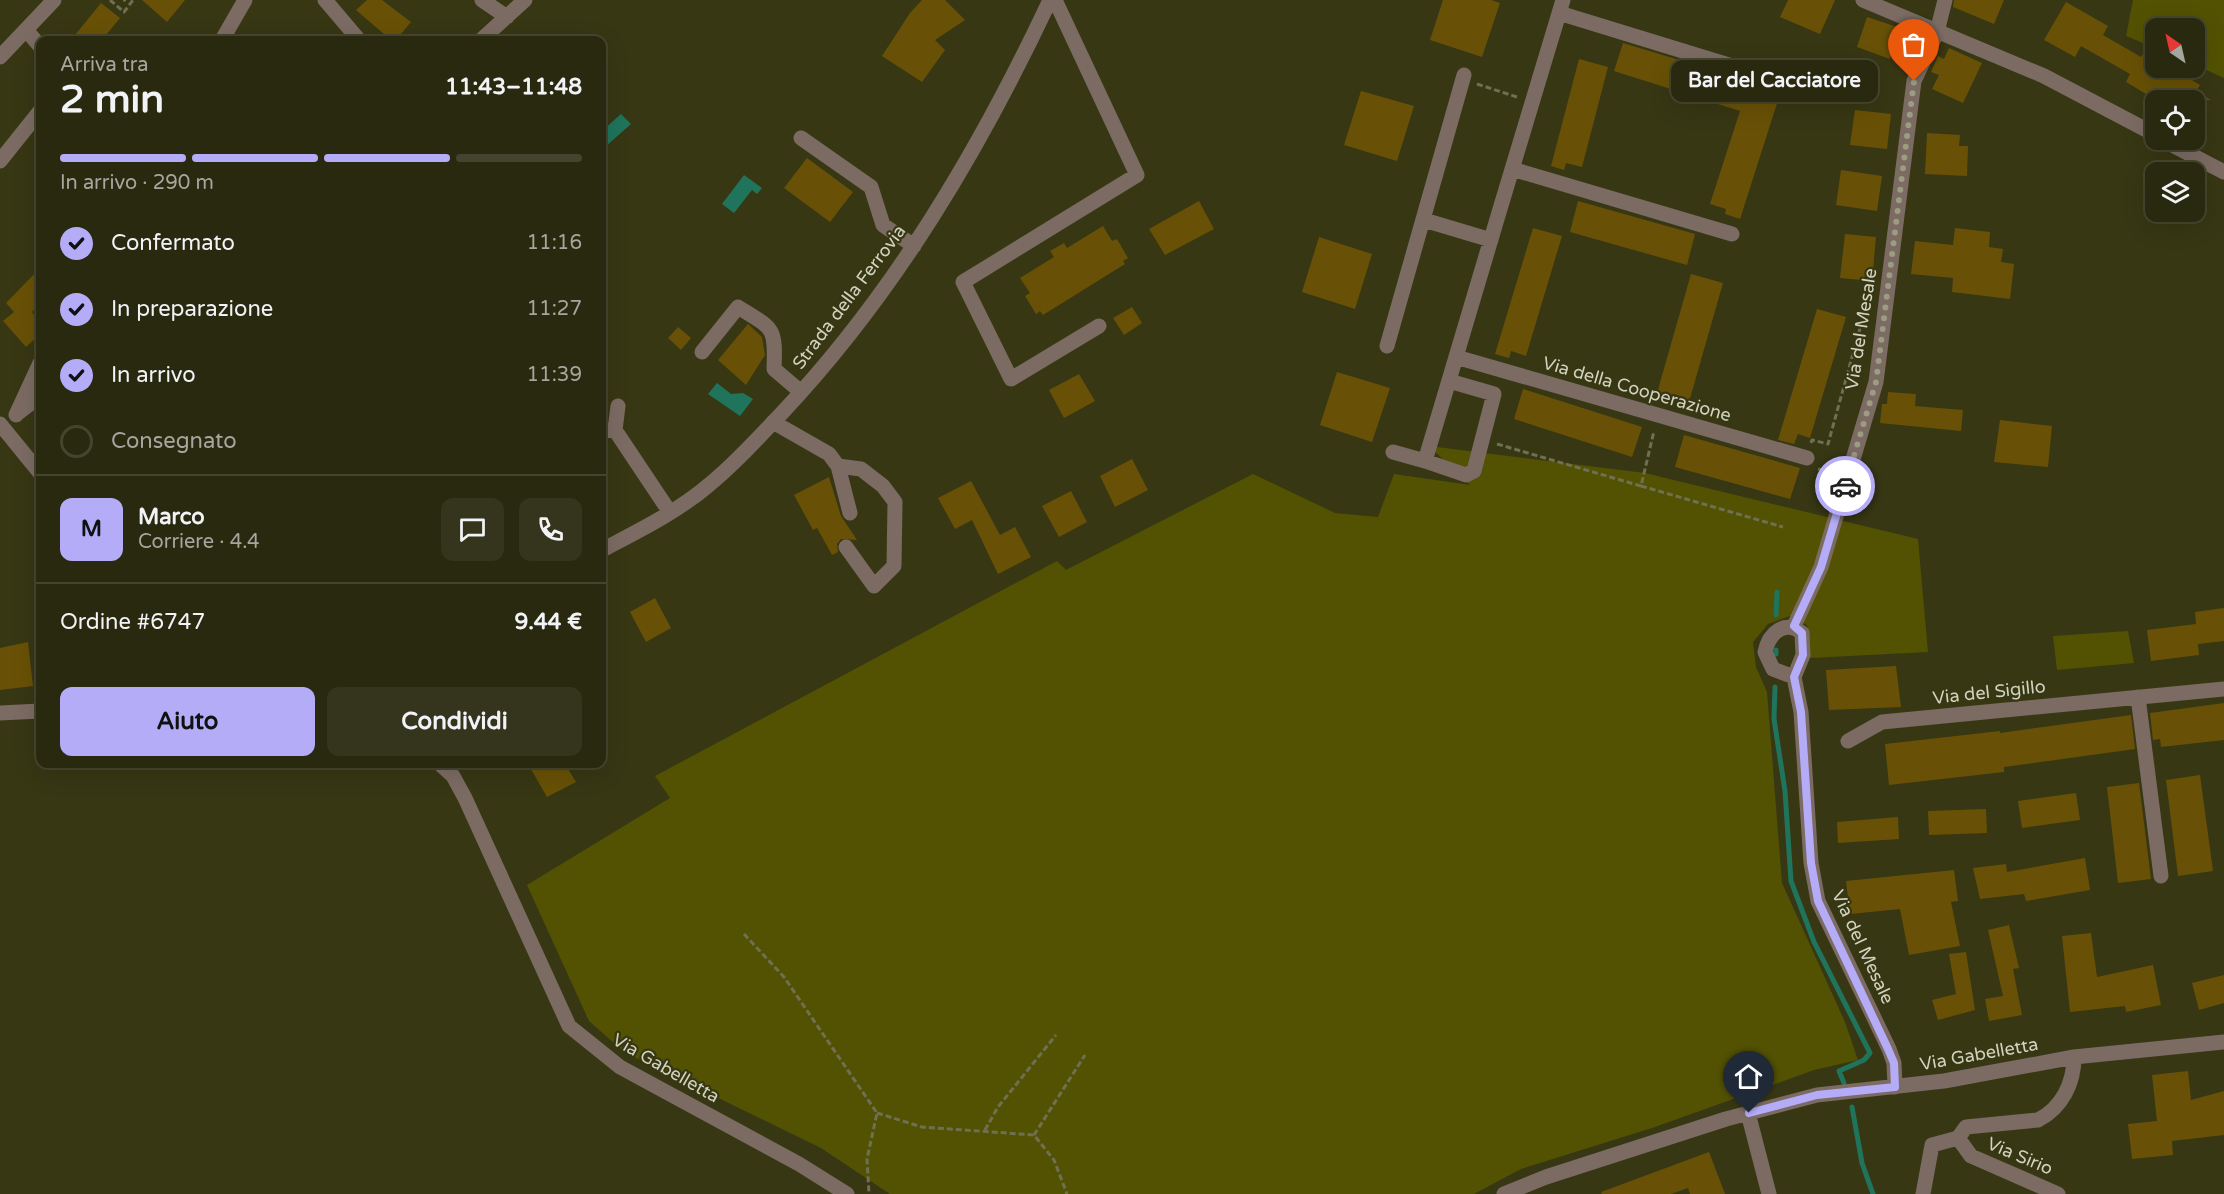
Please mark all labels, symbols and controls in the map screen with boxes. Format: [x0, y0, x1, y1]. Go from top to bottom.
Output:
north arrow [2145, 18, 2205, 78]
map controls [2145, 18, 2205, 222]
pin [1888, 19, 1939, 81]
icon: bag [1897, 28, 1930, 61]
text: Arriva tra [60, 53, 149, 77]
callout: Bar del Cacciatore [1671, 60, 1878, 102]
text: Bar del Cacciatore [1688, 69, 1861, 93]
text: 11:43–11:48 [445, 74, 582, 100]
text: 2 min [60, 76, 164, 123]
button: locate [2145, 90, 2205, 150]
button: layers [2145, 162, 2205, 222]
text: In arrivo · 290 m [60, 171, 214, 195]
street label: Strada della Ferrovia [788, 221, 910, 373]
icon: check [60, 227, 93, 260]
text: Confermato [111, 230, 235, 256]
text: 11:16 [527, 231, 582, 255]
street label: Via del Mesale [1841, 267, 1881, 391]
icon: check [60, 293, 93, 326]
text: In preparazione [111, 296, 273, 322]
text: 11:27 [527, 297, 582, 321]
street label: Via della Cooperazione [1540, 352, 1734, 426]
icon: check [60, 359, 93, 392]
text: In arrivo [111, 362, 196, 388]
text: 11:39 [527, 363, 582, 387]
text: Consegnato [111, 428, 237, 454]
courier [1815, 456, 1875, 516]
icon: car [1829, 470, 1862, 503]
button: chat [441, 498, 504, 561]
button: phone [519, 498, 582, 561]
text: Marco [138, 504, 205, 530]
text: M [81, 516, 102, 542]
text: Corriere · 4.4 [138, 530, 260, 554]
text: Ordine #6747 [60, 609, 205, 635]
text: 9.44 € [515, 609, 582, 635]
street label: Via del Sigillo [1931, 675, 2047, 709]
button: Aiuto [60, 687, 315, 756]
button: Condividi [327, 687, 582, 756]
street label: Via del Mesale [1827, 887, 1899, 1007]
street label: Via Gabelletta [609, 1028, 723, 1108]
street label: Via Gabelletta [1918, 1033, 2040, 1075]
pin [1723, 1051, 1774, 1113]
icon: home [1732, 1060, 1765, 1093]
street label: Via Sirio [1984, 1132, 2056, 1180]

